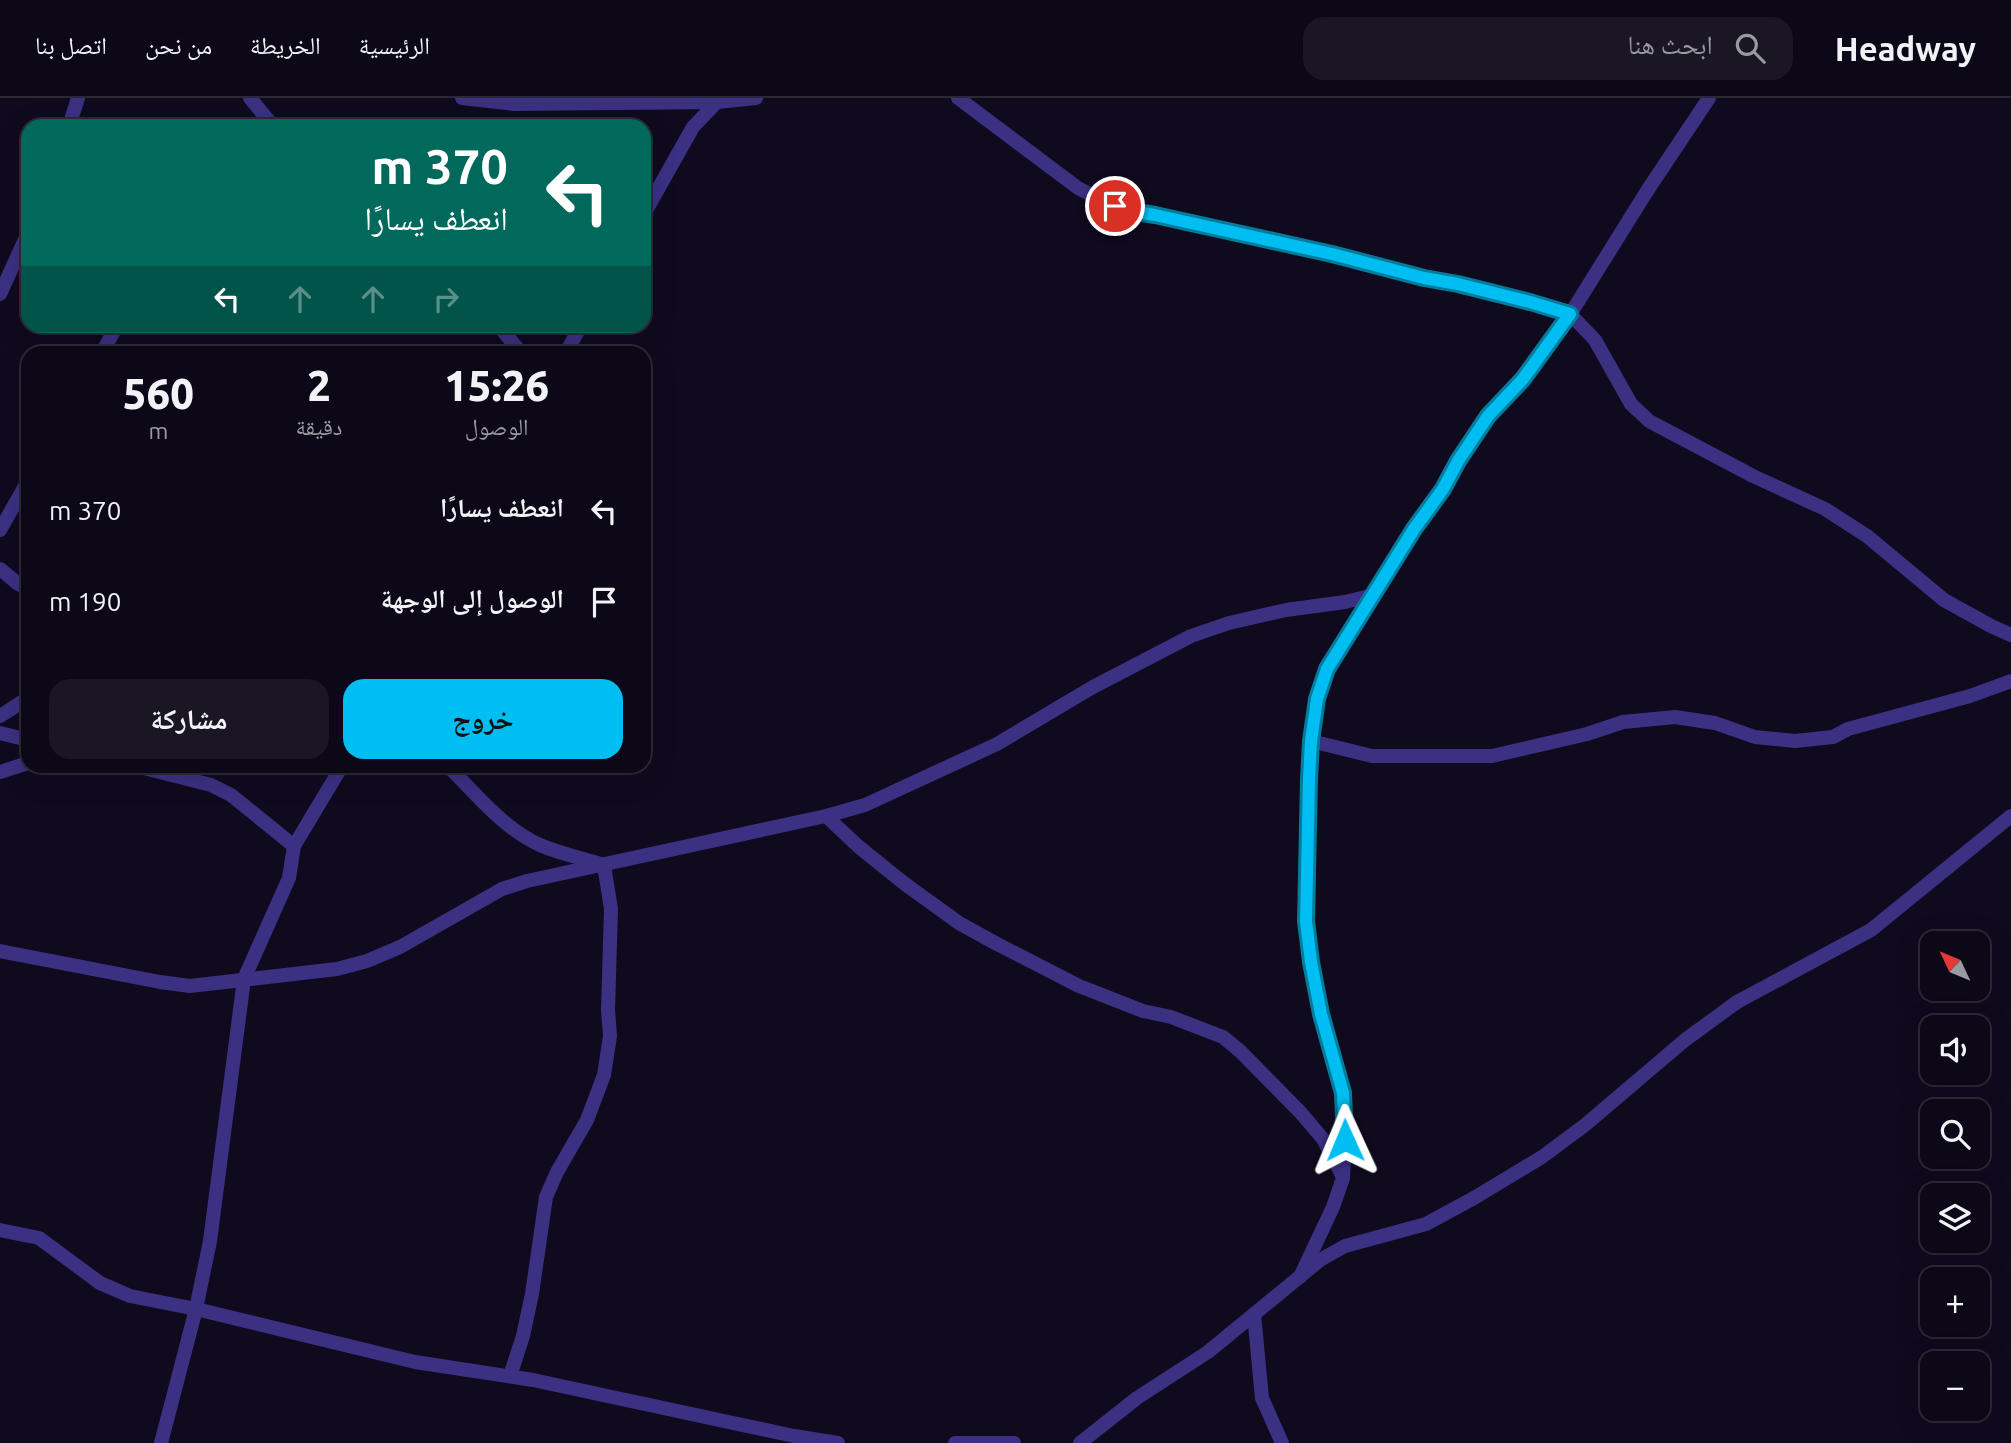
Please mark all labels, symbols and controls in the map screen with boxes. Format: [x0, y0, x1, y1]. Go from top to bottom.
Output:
search box [1303, 17, 1793, 80]
icon: search [1731, 29, 1769, 67]
text: ابحث هنا [1627, 30, 1713, 59]
text: Headway [1835, 30, 1976, 67]
text: اتصل بنا [35, 32, 107, 59]
text: من نحن [145, 32, 212, 59]
text: الخريطة [250, 32, 321, 59]
text: الرئيسية [359, 32, 430, 59]
text: 370 m [371, 138, 508, 193]
icon: left [532, 147, 623, 238]
pin [1085, 176, 1145, 236]
icon: arrive [1096, 187, 1134, 225]
text: انعطف يسارًا [364, 200, 508, 236]
icon: left [208, 280, 246, 318]
icon: ahead [281, 280, 319, 318]
icon: ahead [354, 280, 392, 318]
icon: right [427, 280, 465, 318]
text: 2 [307, 362, 331, 409]
text: 15:26 [444, 362, 549, 409]
text: 560 [123, 370, 194, 417]
text: دقيقة [296, 414, 342, 439]
text: الوصول [465, 414, 529, 439]
text: m [148, 418, 168, 443]
icon: left [585, 492, 623, 530]
text: انعطف يسارًا [440, 493, 564, 522]
text: 370 m [49, 496, 121, 525]
icon: arrive [585, 583, 623, 621]
text: الوصول إلى الوجهة [381, 584, 564, 613]
text: 190 m [49, 587, 121, 616]
button: مشاركة [49, 679, 329, 759]
button: خروج [343, 679, 623, 759]
north arrow [1920, 931, 1990, 1001]
map controls [1920, 931, 1990, 1421]
button: sound [1920, 1015, 1990, 1085]
button: search [1920, 1099, 1990, 1169]
position arrow [1308, 1103, 1382, 1177]
button: layers [1920, 1183, 1990, 1253]
button: + [1920, 1267, 1990, 1337]
button: − [1920, 1351, 1990, 1421]

